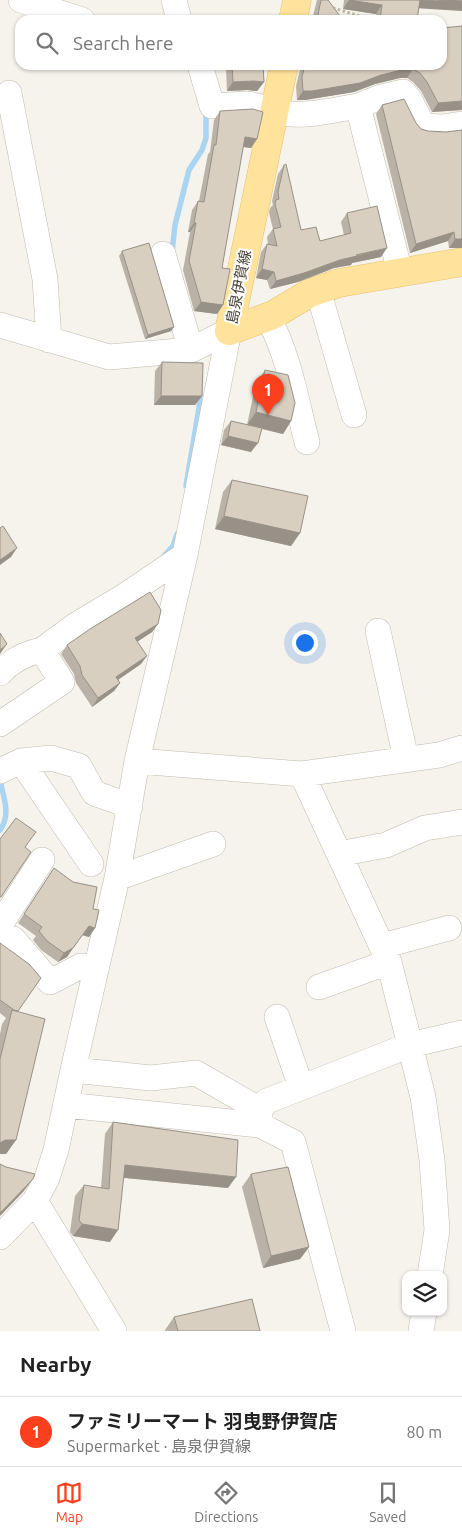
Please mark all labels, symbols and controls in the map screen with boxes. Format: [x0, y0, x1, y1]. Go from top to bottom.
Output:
search box [15, 15, 447, 70]
icon: search [33, 29, 61, 57]
text: Search here [73, 32, 173, 54]
street label: 島泉伊賀線 [223, 248, 254, 325]
pin: 1 [252, 374, 284, 415]
your location [292, 630, 318, 656]
map controls [402, 1271, 447, 1316]
button: layers [402, 1271, 447, 1316]
text: Nearby [20, 1352, 91, 1376]
text: ファミリーマート 羽曳野伊賀店 [67, 1410, 338, 1432]
text: 1 [31, 1423, 41, 1441]
text: 80 m [406, 1423, 442, 1441]
text: Supermarket · 島泉伊賀線 [67, 1437, 251, 1455]
tab: Map [55, 1479, 83, 1525]
tab: Directions [194, 1479, 258, 1525]
tab: Saved [369, 1479, 407, 1525]

